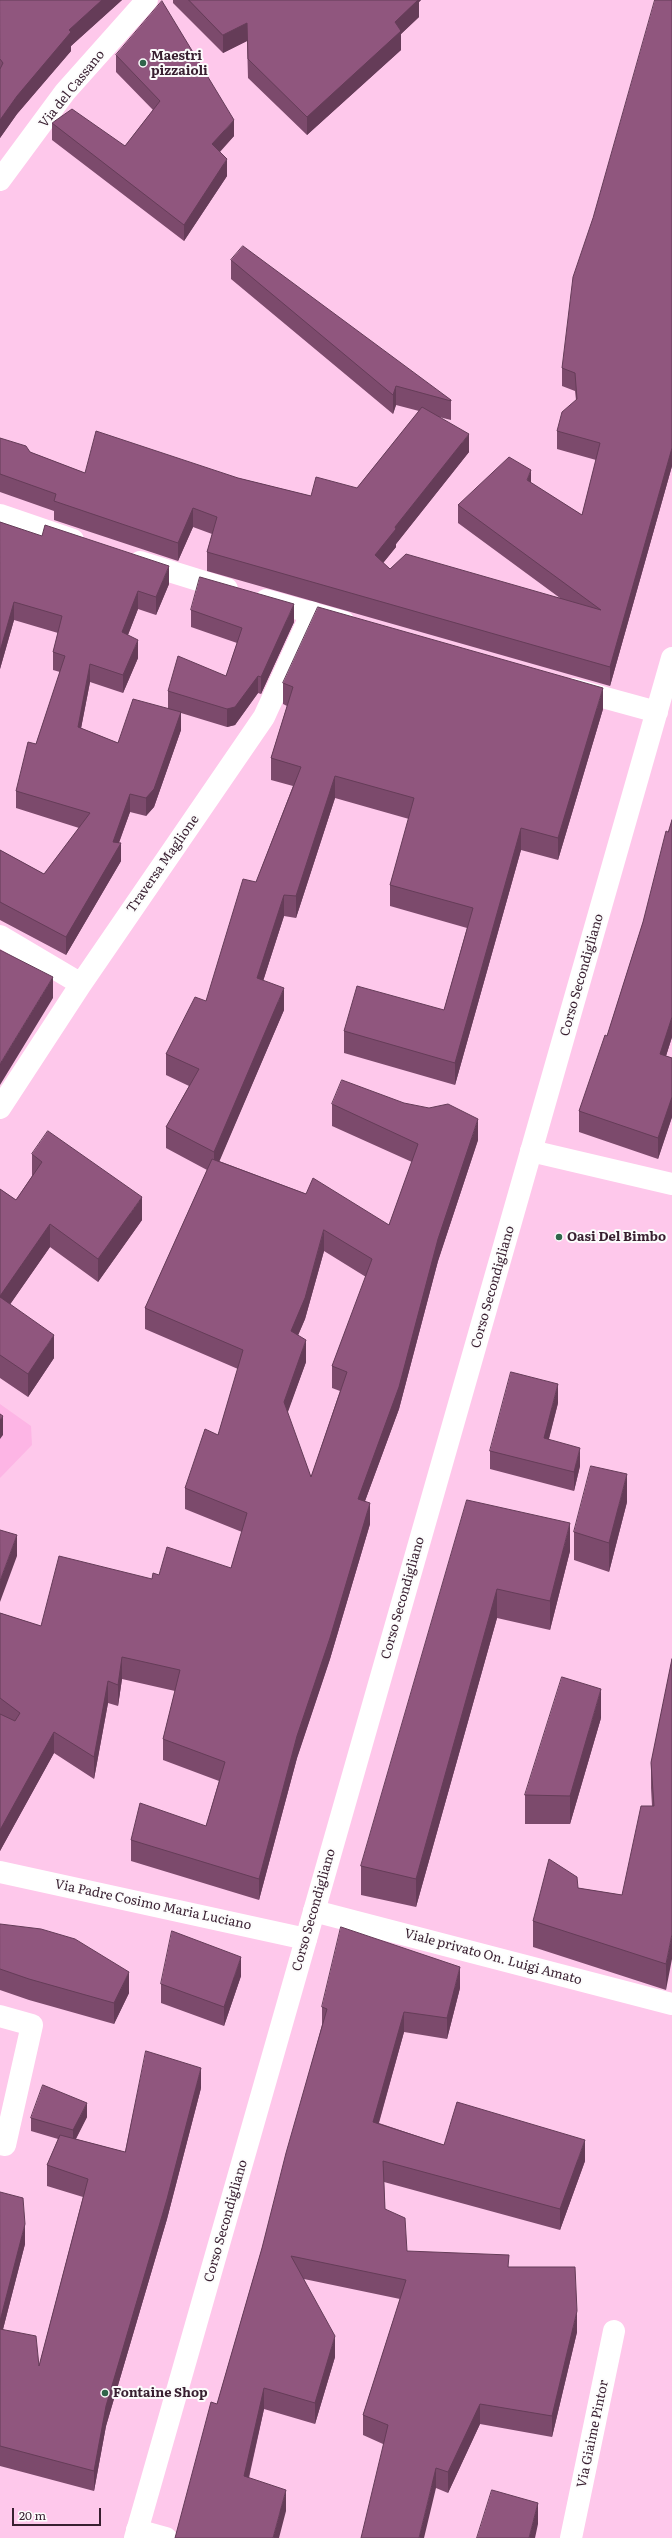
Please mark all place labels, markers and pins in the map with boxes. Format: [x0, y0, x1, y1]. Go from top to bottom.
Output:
place label: Maestri pizzaioli [151, 48, 208, 79]
marker: Maestri pizzaioli [138, 58, 148, 68]
place label: Oasi Del Bimbo [567, 1229, 666, 1245]
marker: Oasi Del Bimbo [554, 1232, 564, 1242]
place label: Fontaine Shop [113, 2385, 208, 2401]
marker: Fontaine Shop [100, 2388, 110, 2398]

